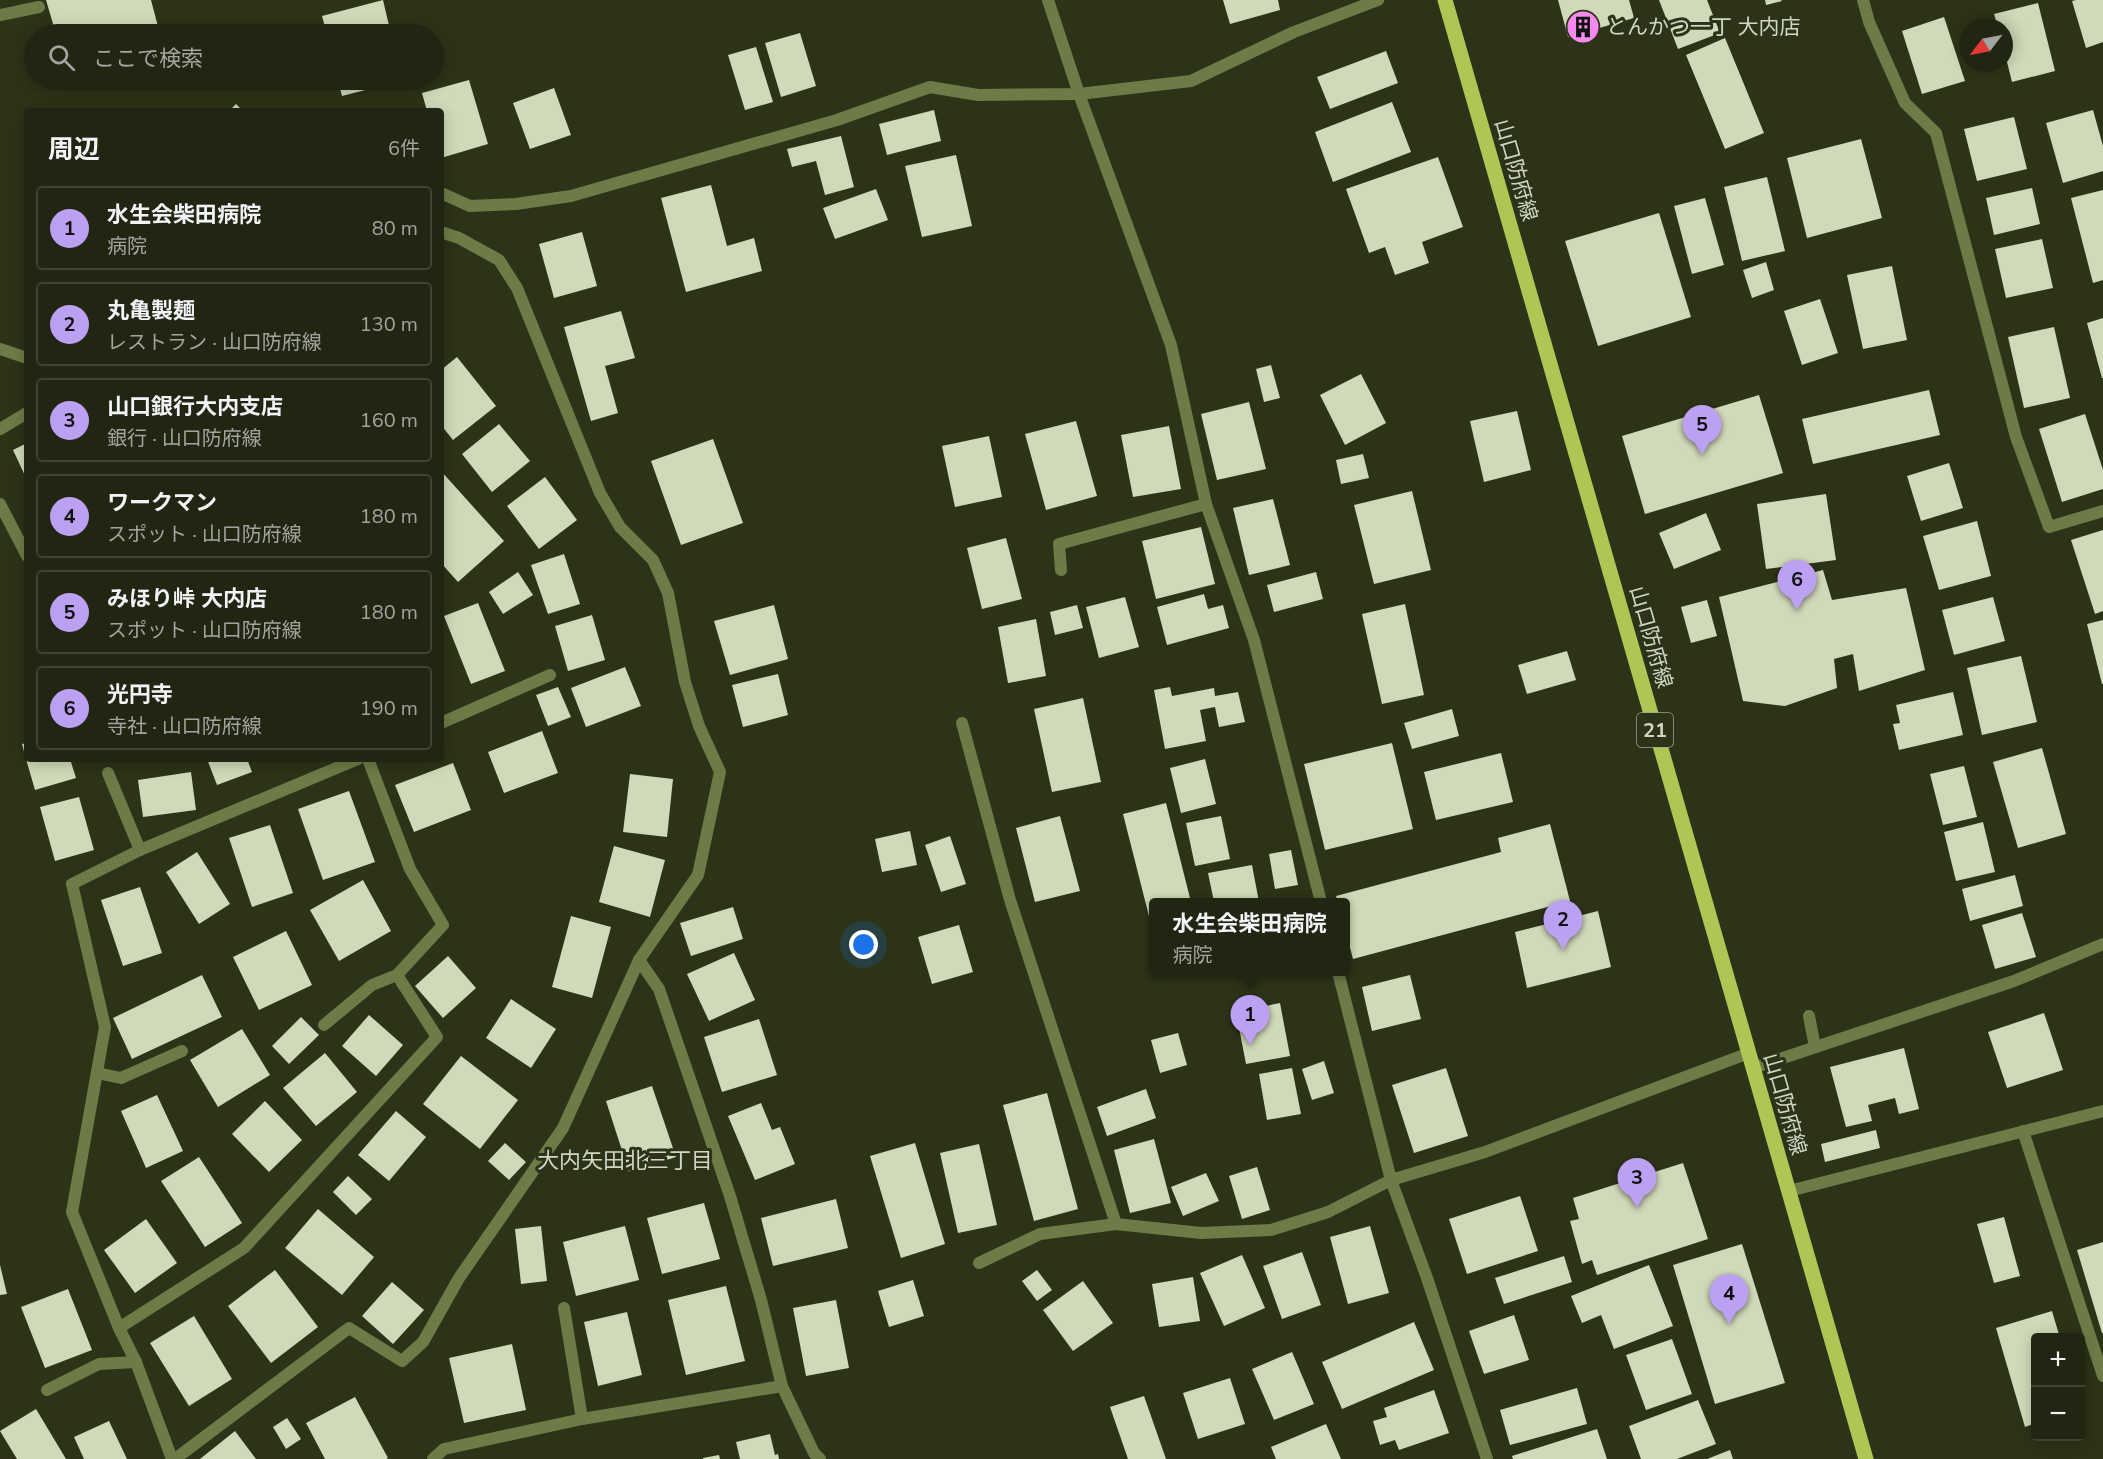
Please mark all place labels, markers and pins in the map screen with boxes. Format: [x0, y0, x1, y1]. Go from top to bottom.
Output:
building icon: とんかつ一丁 大内店 [1565, 9, 1601, 45]
place label: とんかつ一丁 大内店 [1606, 13, 1800, 41]
pin: 5 [1682, 406, 1722, 455]
pin: 6 [1778, 560, 1816, 610]
pin: 2 [1544, 900, 1582, 950]
pin: 1 [1230, 996, 1270, 1045]
pin: 3 [1618, 1158, 1656, 1208]
pin: 4 [1710, 1274, 1748, 1324]

